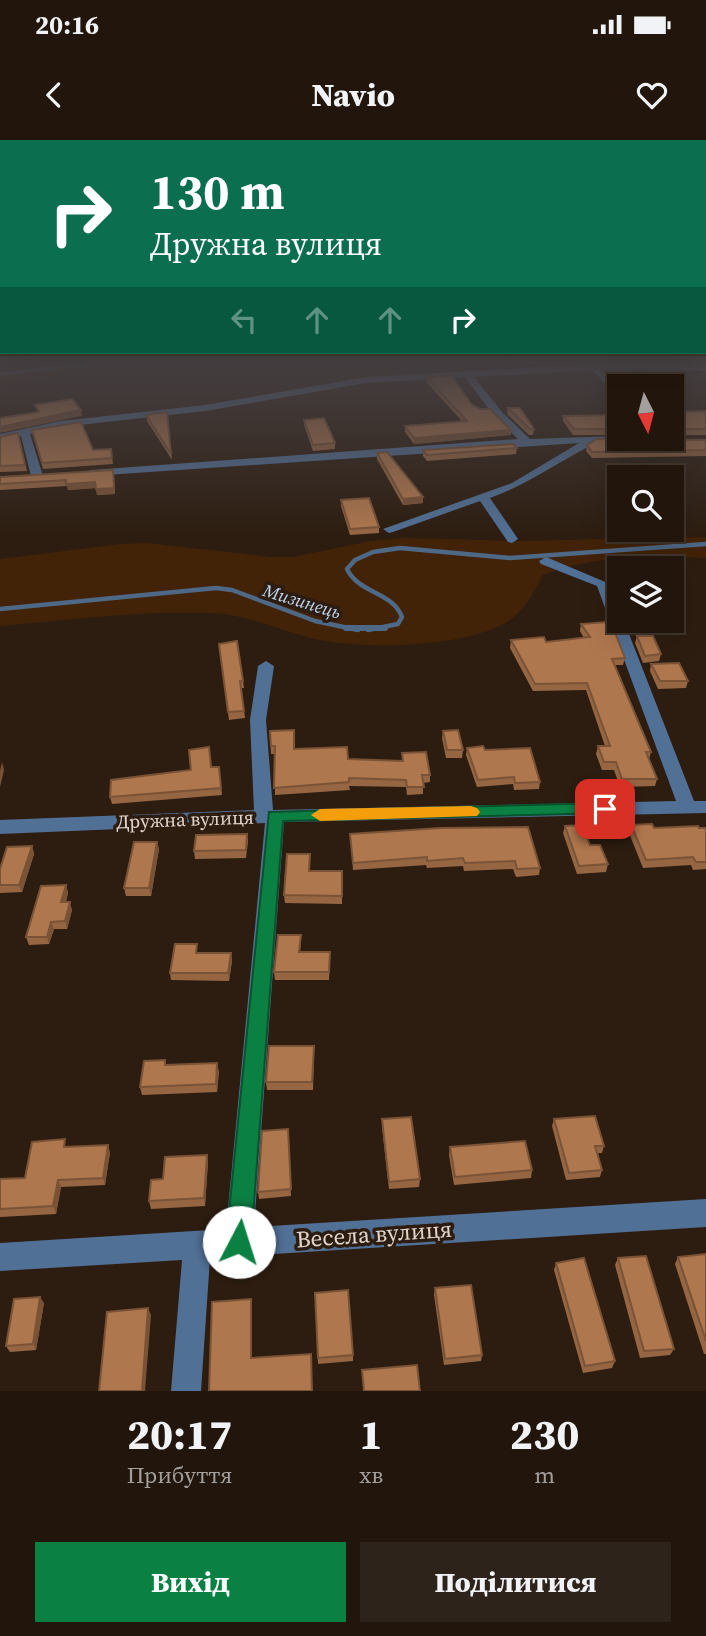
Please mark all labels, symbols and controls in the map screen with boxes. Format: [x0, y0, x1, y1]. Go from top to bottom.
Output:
text: 20:16 [35, 7, 99, 43]
text: Navio [311, 73, 395, 117]
icon: back [35, 76, 73, 114]
icon: heart [633, 76, 671, 114]
text: 130 m [150, 158, 285, 225]
icon: right [35, 168, 126, 259]
text: Дружна вулиця [150, 222, 382, 266]
icon: left [225, 301, 263, 339]
icon: ahead [298, 301, 336, 339]
icon: ahead [371, 301, 409, 339]
icon: right [444, 301, 482, 339]
north arrow [607, 374, 684, 452]
map controls [607, 374, 684, 633]
button: search [607, 465, 684, 542]
button: layers [607, 556, 684, 633]
water label: Мизинець [259, 577, 344, 625]
pin [575, 779, 635, 839]
icon: arrive [586, 790, 624, 828]
street label: Дружна вулиця [116, 804, 254, 834]
position arrow [202, 1205, 276, 1279]
street label: Весела вулиця [295, 1213, 453, 1255]
text: 20:17 [127, 1405, 232, 1463]
text: 1 [360, 1405, 383, 1463]
text: 230 [510, 1405, 579, 1463]
text: Прибуття [127, 1459, 232, 1491]
text: хв [359, 1459, 383, 1491]
text: m [534, 1459, 555, 1491]
button: Вихід [35, 1542, 346, 1622]
button: Поділитися [360, 1542, 671, 1622]

